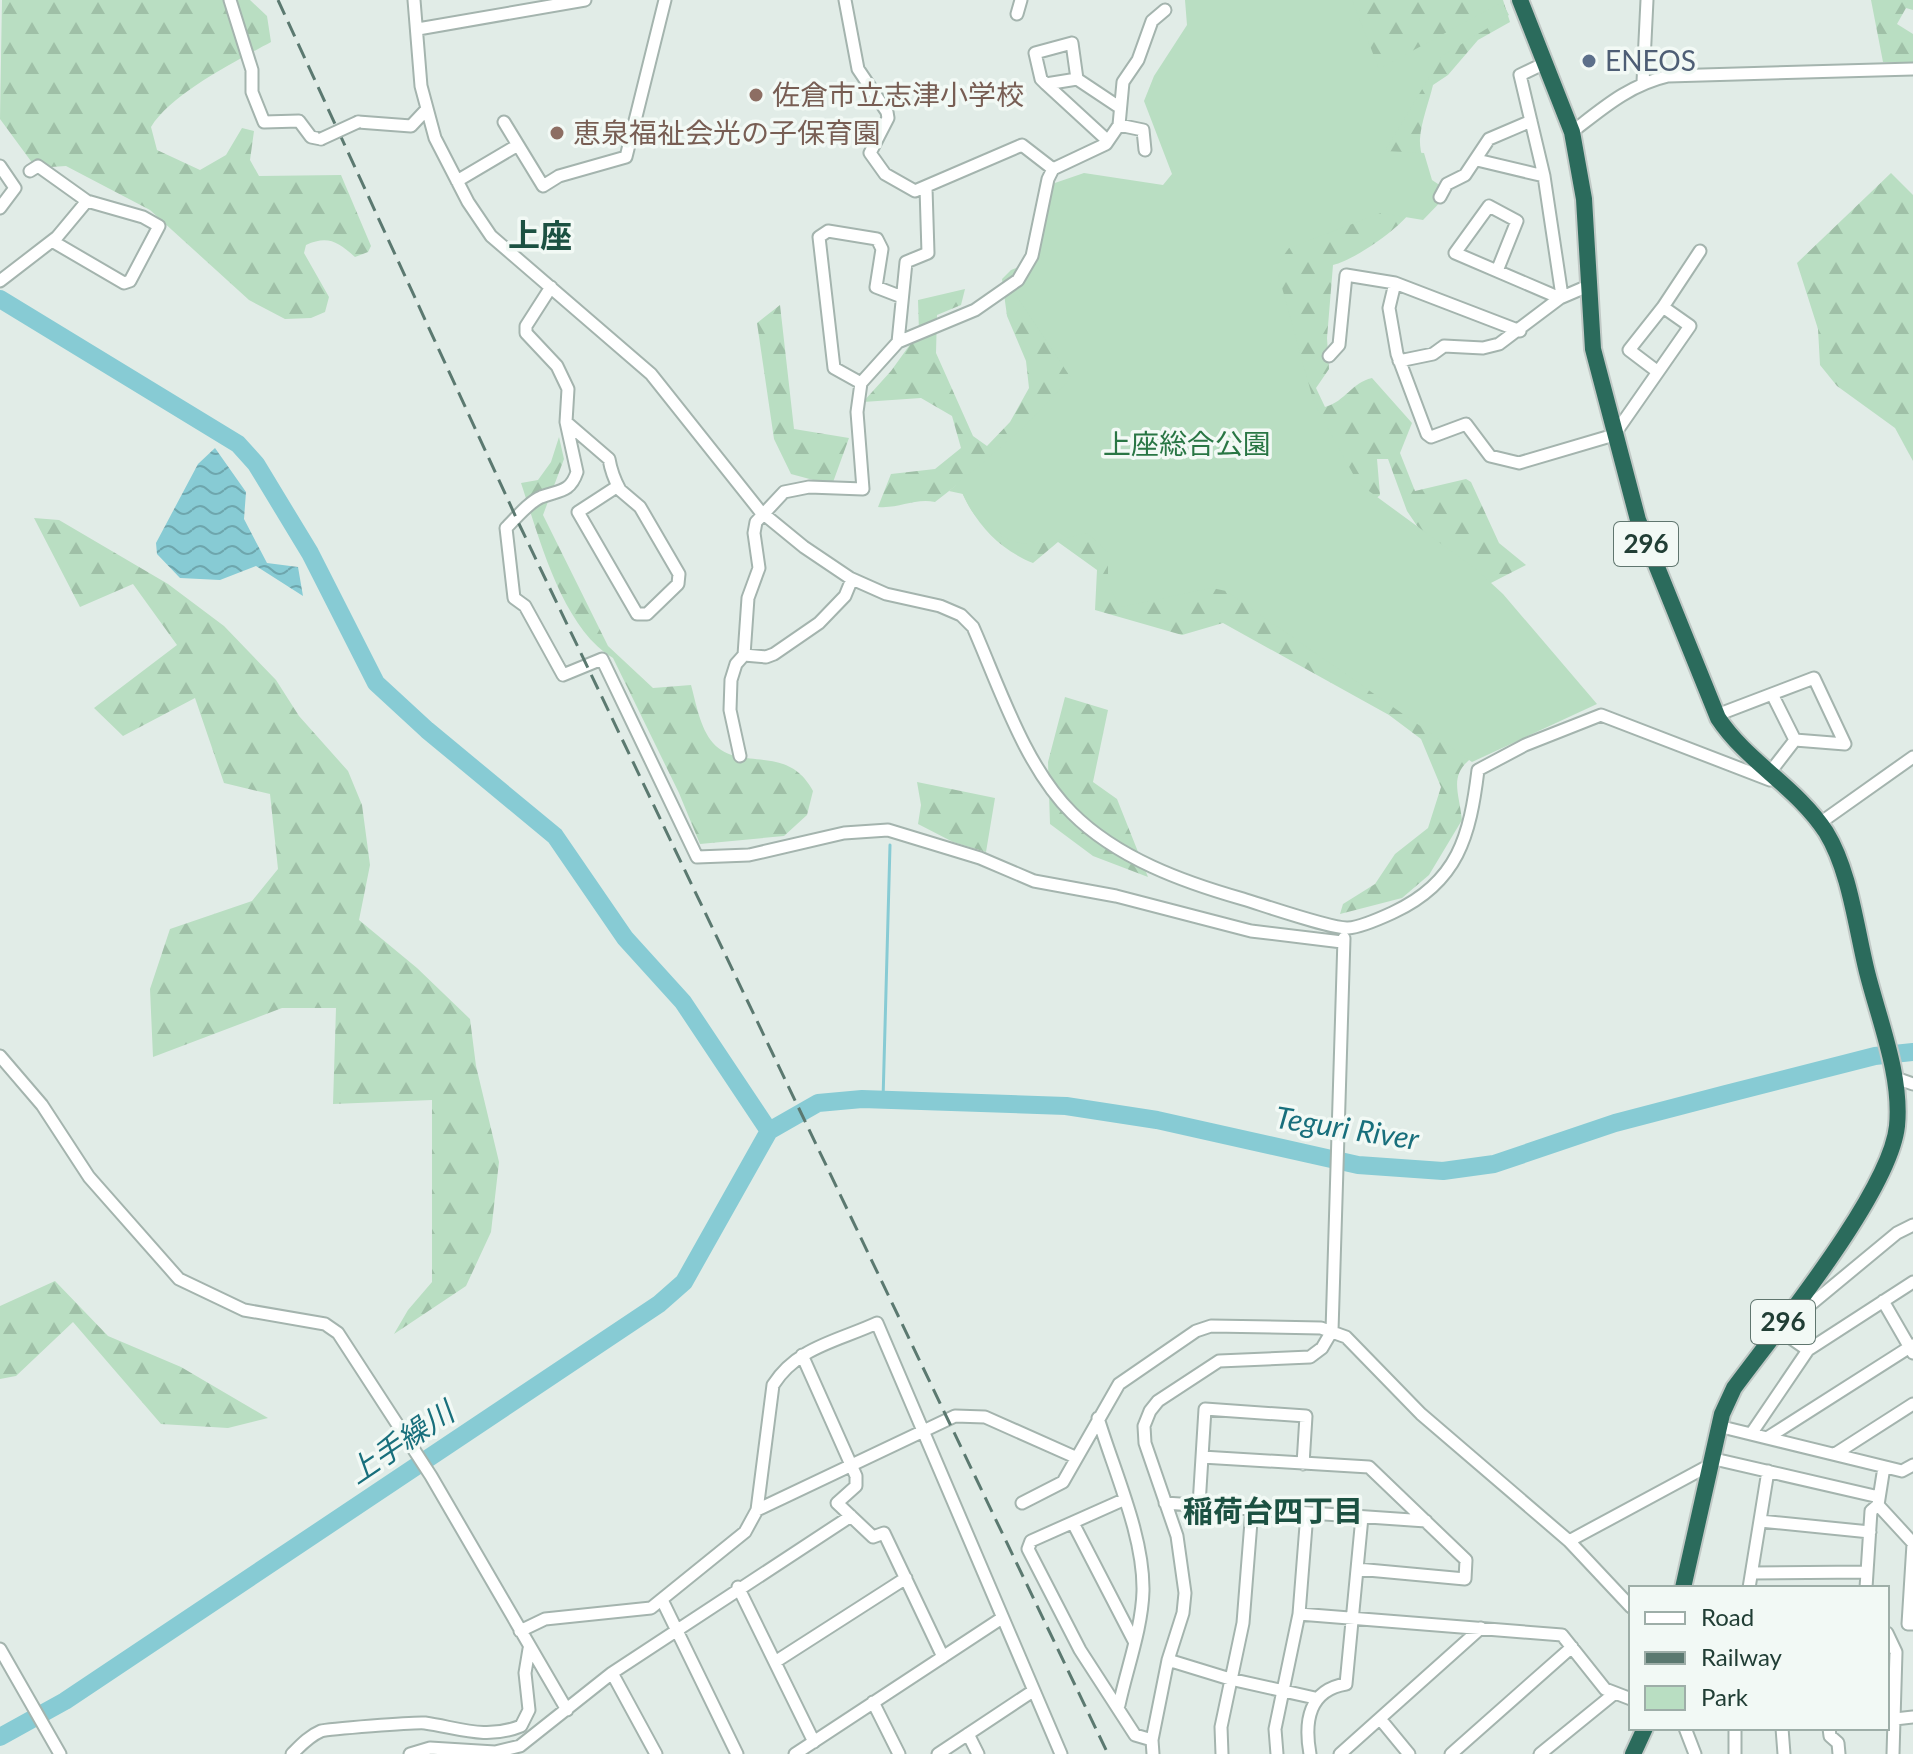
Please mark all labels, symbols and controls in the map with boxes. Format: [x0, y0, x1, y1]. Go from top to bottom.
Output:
place label: ENEOS [1605, 43, 1696, 77]
marker: ENEOS [1580, 52, 1598, 70]
place label: 佐倉市立志津小学校 [772, 77, 1024, 111]
marker: 佐倉市立志津小学校 [747, 86, 765, 104]
place label: 恵泉福祉会光の子保育園 [573, 115, 881, 149]
marker: 恵泉福祉会光の子保育園 [548, 124, 566, 142]
district label: 上座 [508, 215, 572, 254]
park label: 上座総合公園 [1103, 426, 1271, 460]
road number: 296 [1614, 522, 1678, 566]
water label: Teguri River [1273, 1098, 1422, 1156]
road number: 296 [1751, 1300, 1815, 1344]
water label: 上手繰川 [340, 1391, 462, 1490]
district label: 稲荷台四丁目 [1183, 1492, 1363, 1528]
legend [1629, 1586, 1889, 1730]
text: Road [1701, 1602, 1754, 1631]
text: Railway [1701, 1642, 1783, 1671]
text: Park [1701, 1682, 1749, 1711]

